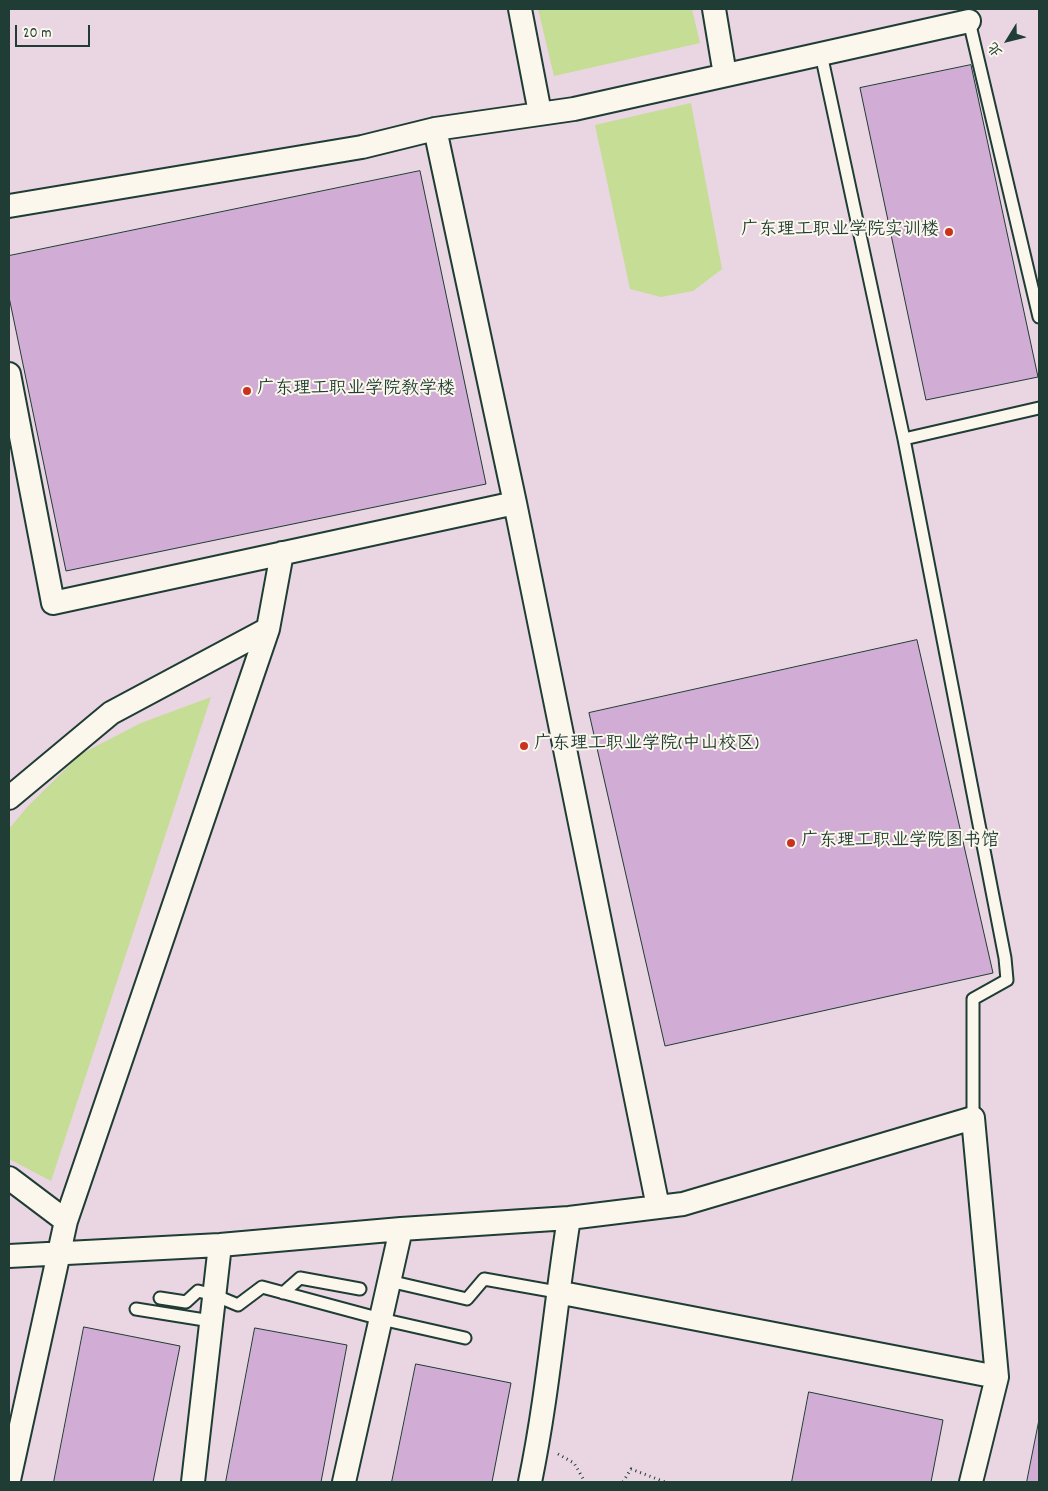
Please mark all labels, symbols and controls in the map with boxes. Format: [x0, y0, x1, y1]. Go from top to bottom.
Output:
scale bar [18, 15, 92, 47]
north arrow [983, 15, 1033, 65]
text: 20 m [23, 23, 51, 45]
text: 北 [984, 37, 1008, 60]
place label: 广东理工职业学院实训楼 [741, 221, 939, 243]
marker: 广东理工职业学院实训楼 [943, 226, 955, 238]
place label: 广东理工职业学院教学楼 [257, 380, 455, 402]
marker: 广东理工职业学院教学楼 [241, 385, 253, 397]
place label: 广东理工职业学院(中山校区) [534, 735, 759, 757]
marker: 广东理工职业学院(中山校区) [518, 740, 530, 752]
place label: 广东理工职业学院图书馆 [801, 832, 999, 854]
marker: 广东理工职业学院图书馆 [785, 837, 797, 849]

